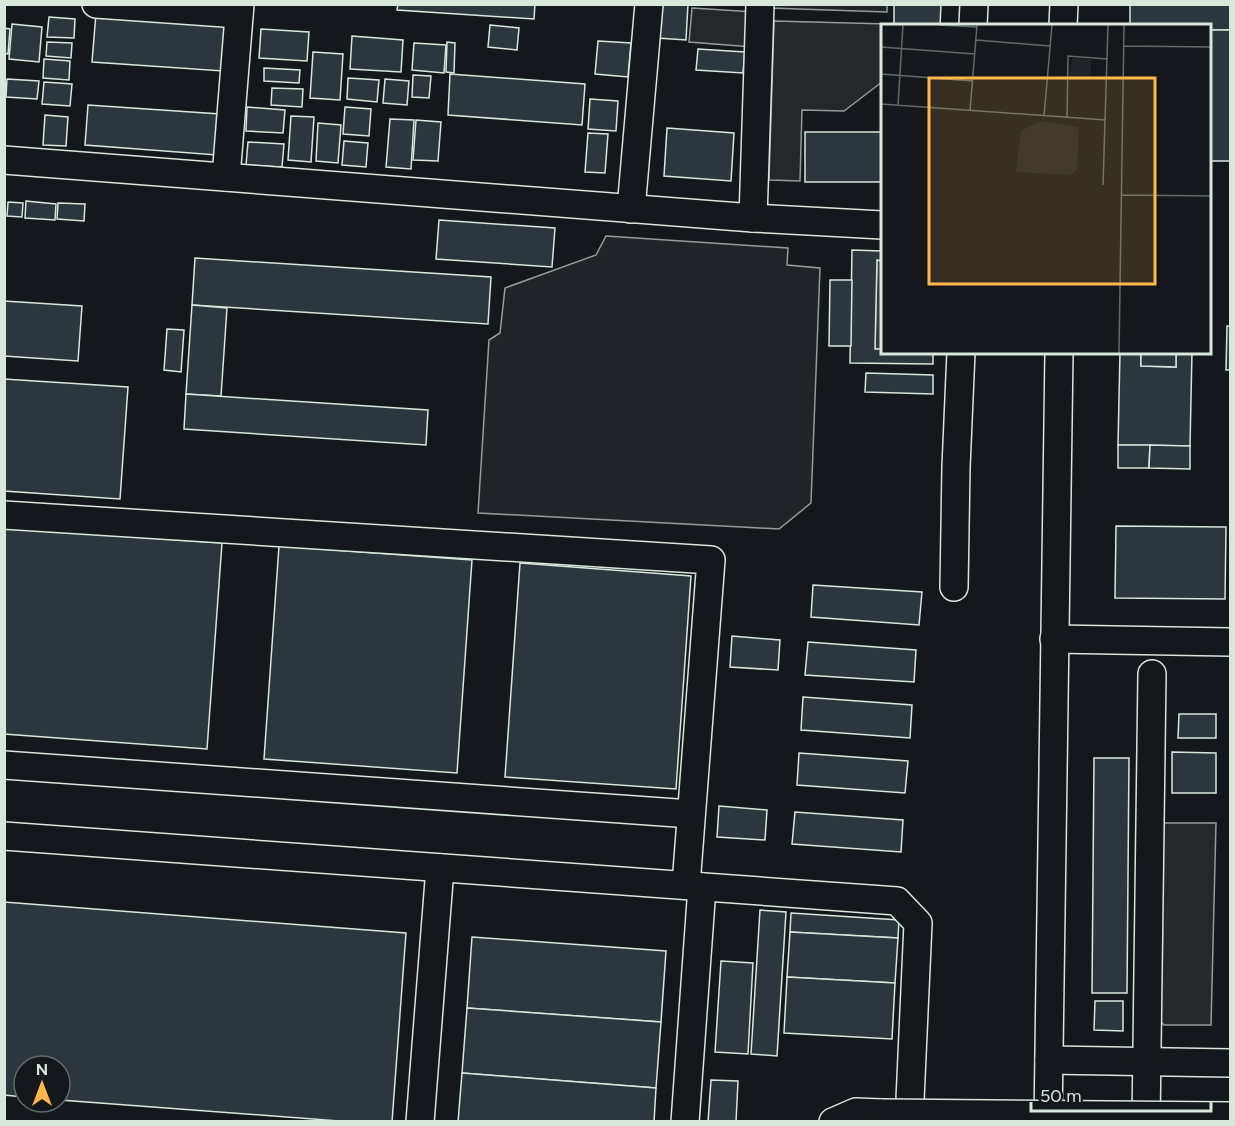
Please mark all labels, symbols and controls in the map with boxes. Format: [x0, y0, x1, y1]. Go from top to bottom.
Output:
inset map [881, 24, 1211, 354]
north arrow [12, 1054, 72, 1114]
text: N [36, 1060, 48, 1079]
scale bar [1031, 1075, 1211, 1113]
text: 50 m [1040, 1085, 1082, 1107]

